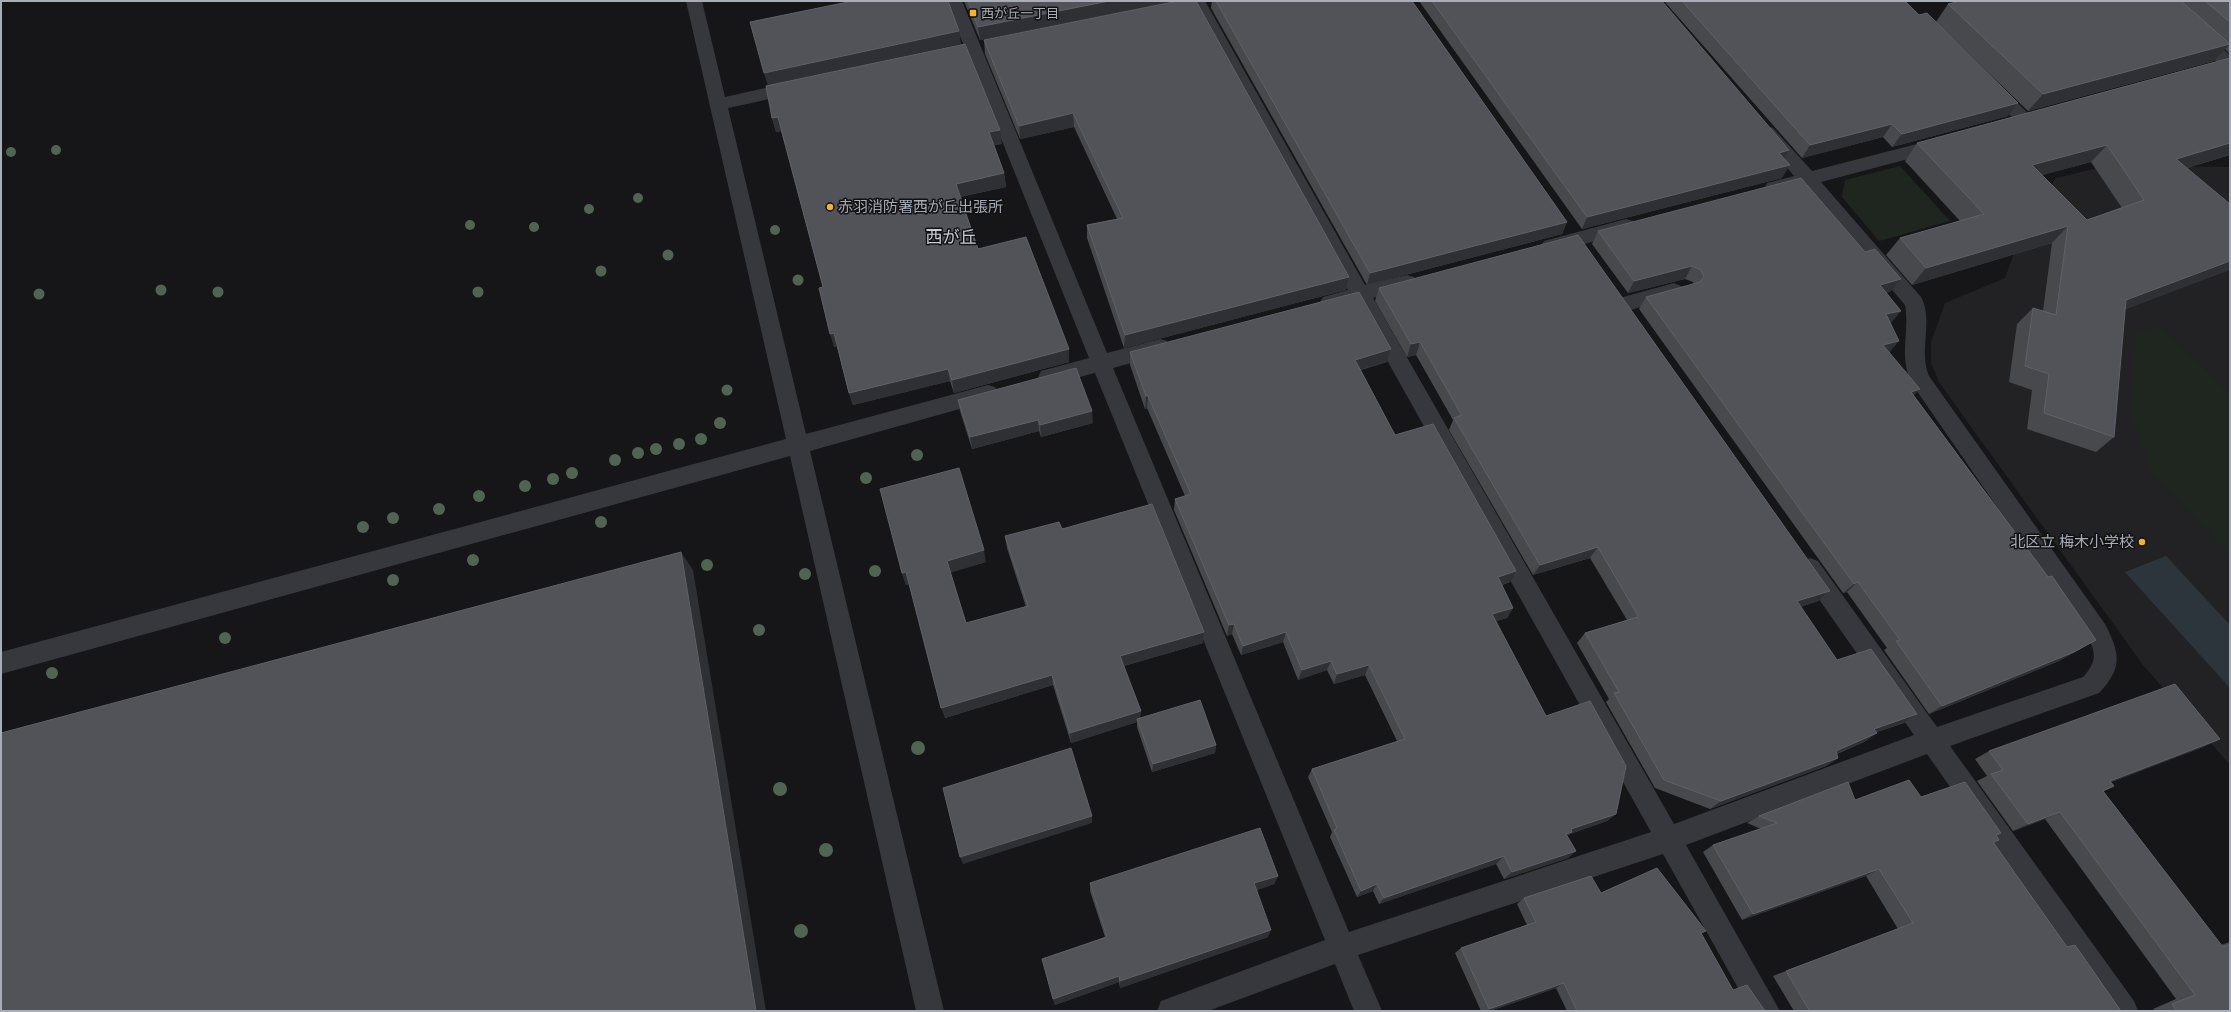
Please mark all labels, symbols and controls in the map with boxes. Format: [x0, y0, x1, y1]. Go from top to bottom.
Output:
place label: 西が丘一丁目 [981, 6, 1059, 21]
marker: 西が丘一丁目 [968, 8, 978, 18]
place label: 赤羽消防署西が丘出張所 [838, 198, 1003, 216]
marker: 赤羽消防署西が丘出張所 [825, 202, 835, 212]
district label: 西が丘 [926, 227, 977, 247]
place label: 北区立 梅木小学校 [2010, 533, 2134, 551]
marker: 北区立 梅木小学校 [2137, 537, 2147, 547]

